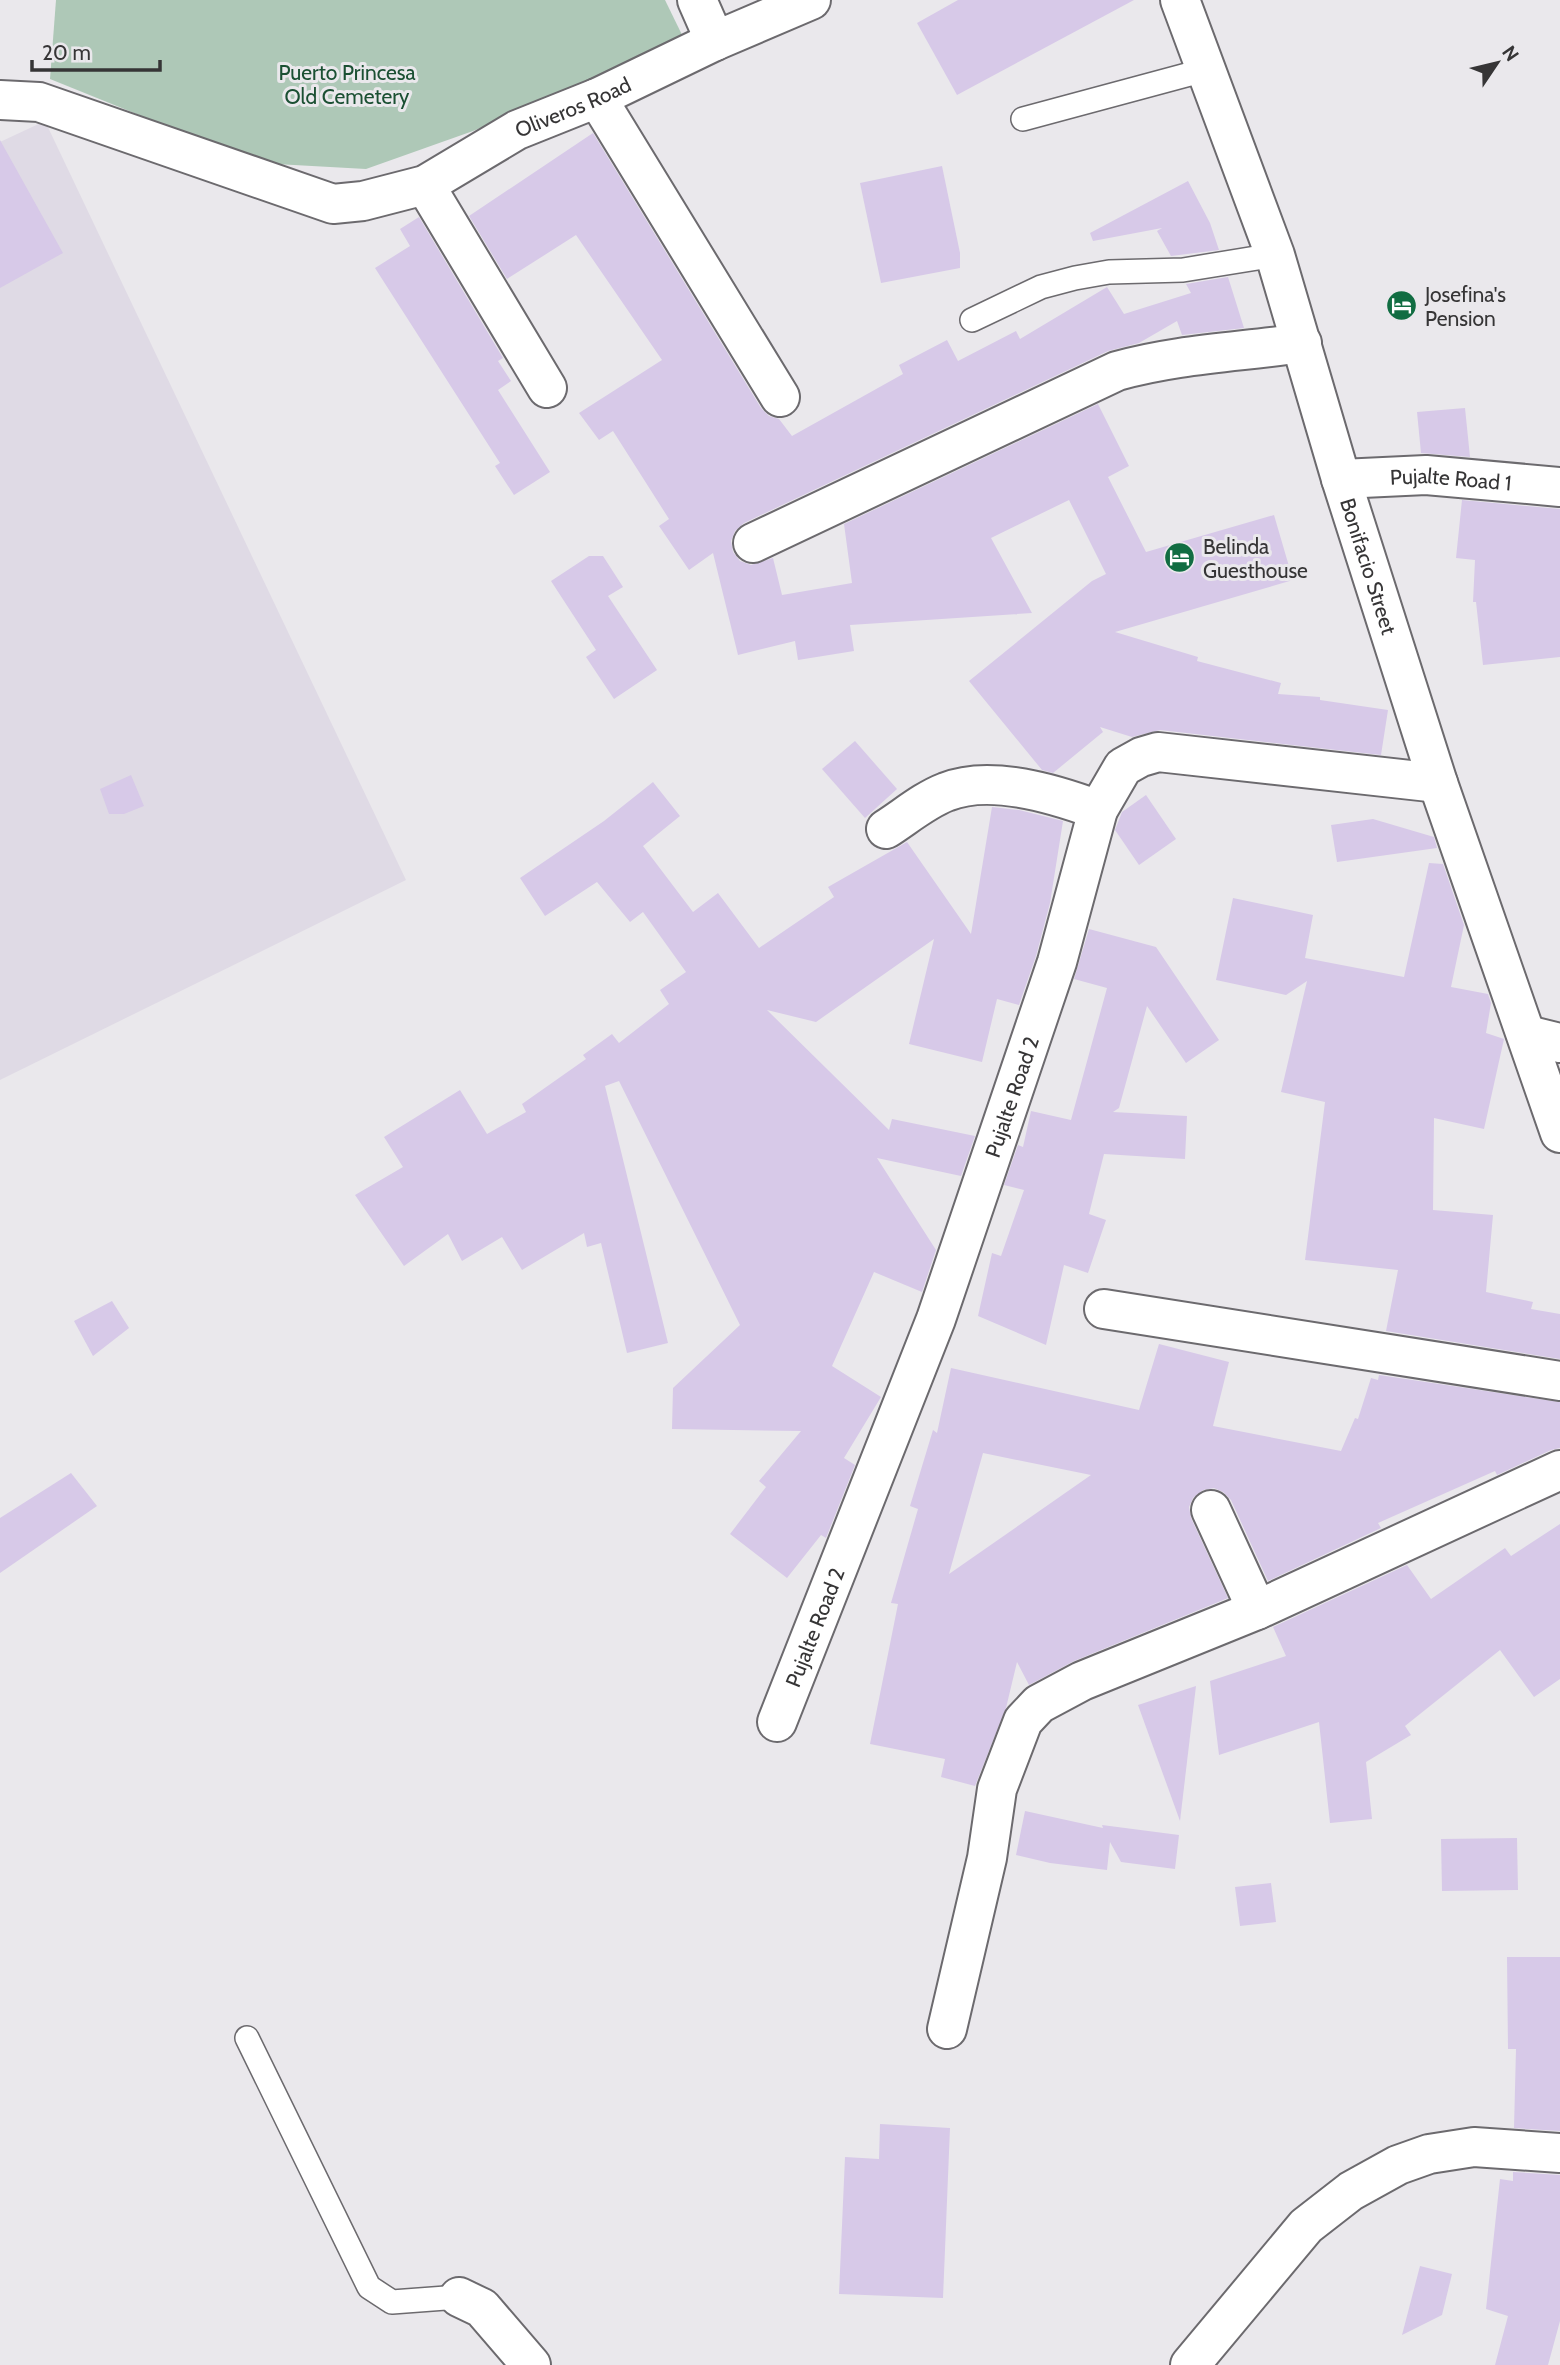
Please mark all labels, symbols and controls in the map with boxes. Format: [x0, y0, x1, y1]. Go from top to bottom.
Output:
scale bar [32, 28, 159, 72]
north arrow [1462, 28, 1532, 98]
text: 20 m [42, 40, 91, 65]
text: N [1497, 41, 1524, 66]
park label: Puerto Princesa Old Cemetery [278, 60, 416, 109]
street label: Oliveros Road [511, 71, 635, 142]
place label: Josefina's Pension [1424, 282, 1506, 331]
hotel icon: Josefina's Pension [1385, 289, 1419, 323]
street label: Pujalte Road 1 [1389, 462, 1513, 495]
street label: Bonifacio Street [1335, 495, 1402, 637]
place label: Belinda Guesthouse [1203, 534, 1308, 583]
hotel icon: Belinda Guesthouse [1163, 541, 1197, 575]
street label: Pujalte Road 2 [979, 1033, 1043, 1160]
street label: Pujalte Road 2 [780, 1564, 849, 1690]

